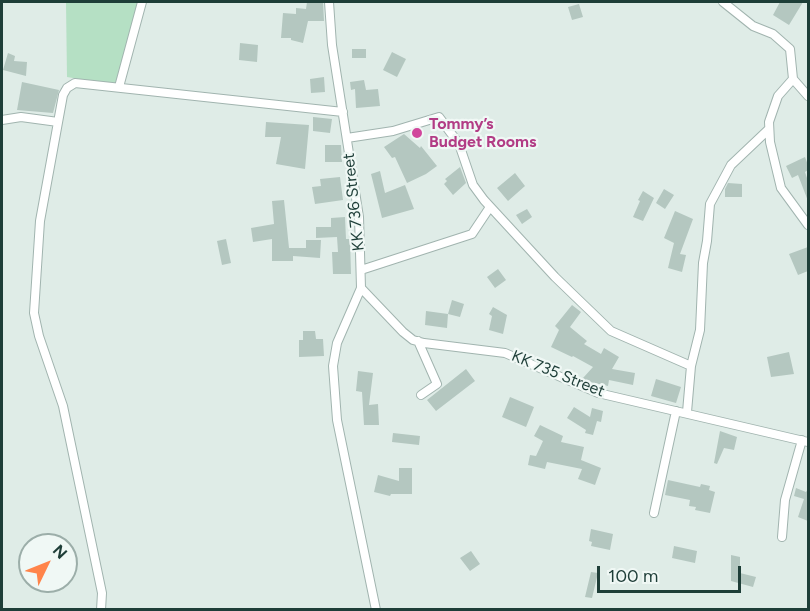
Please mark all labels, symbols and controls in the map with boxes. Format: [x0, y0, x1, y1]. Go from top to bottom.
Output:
place label: Tommy’s Budget Rooms [429, 114, 536, 152]
marker: Tommy’s Budget Rooms [410, 126, 424, 140]
street label: KK 736 Street [339, 152, 369, 252]
street label: KK 735 Street [509, 347, 607, 401]
north arrow [18, 533, 78, 593]
text: N [49, 541, 71, 563]
scale bar [600, 554, 744, 592]
text: 100 m [608, 565, 658, 587]

